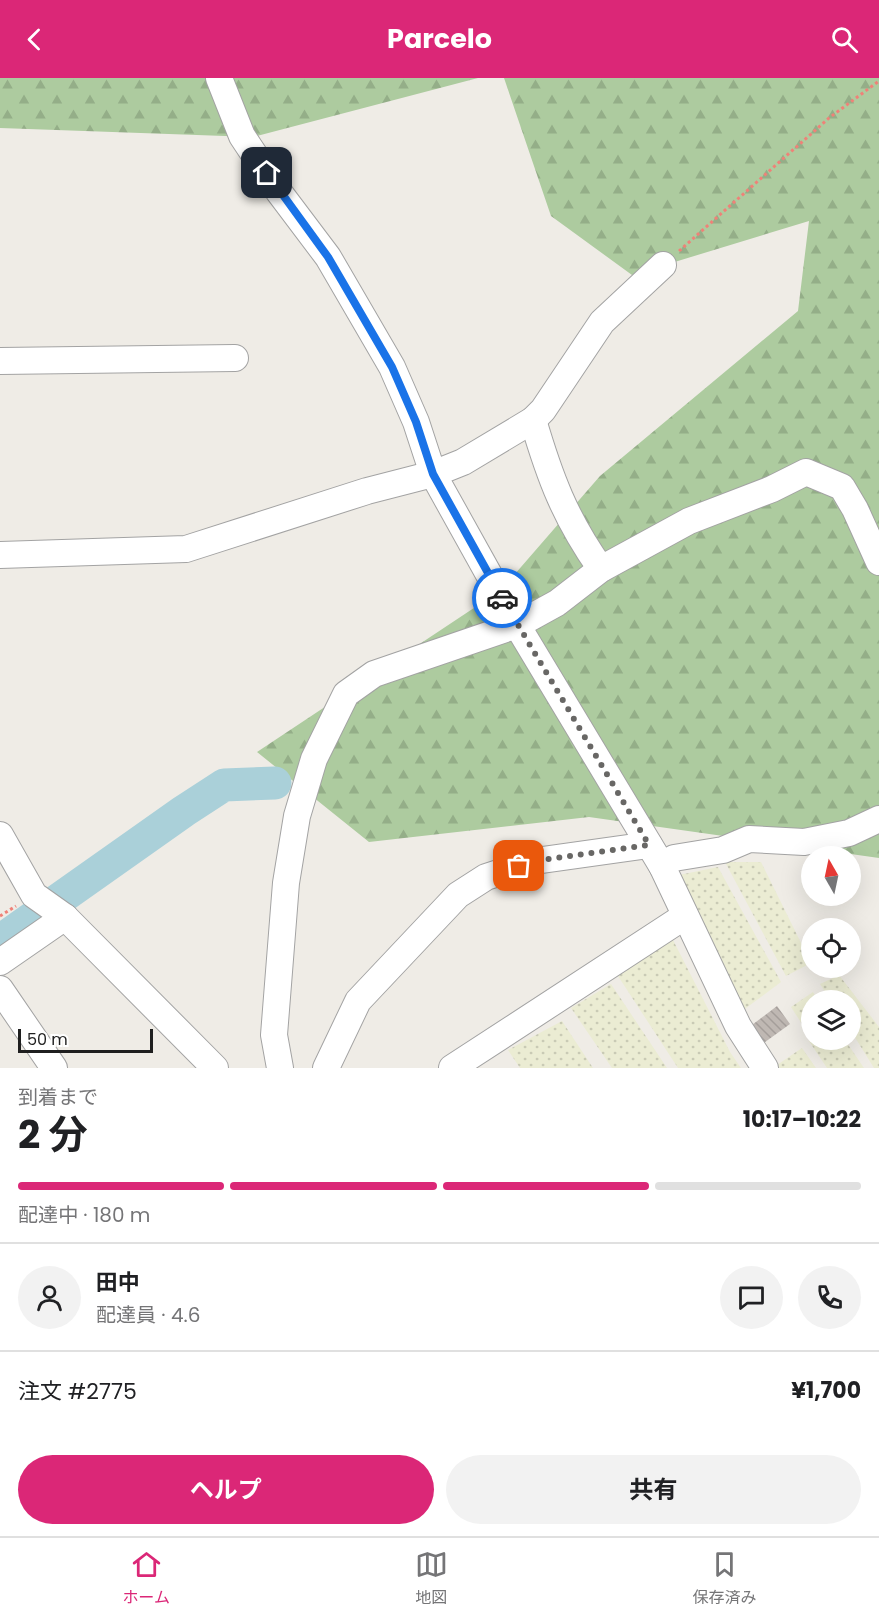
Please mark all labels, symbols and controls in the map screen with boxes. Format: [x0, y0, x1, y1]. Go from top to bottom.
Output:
text: Parcelo [387, 20, 492, 57]
icon: back [18, 23, 51, 56]
icon: search [828, 23, 861, 56]
pin [241, 147, 292, 198]
icon: home [250, 156, 283, 189]
courier [472, 568, 532, 628]
icon: car [486, 582, 519, 615]
pin [493, 840, 544, 891]
north arrow [801, 846, 861, 906]
map controls [801, 846, 861, 1050]
icon: bag [502, 849, 535, 882]
button: locate [801, 918, 861, 978]
button: layers [801, 990, 861, 1050]
scale bar [18, 1026, 153, 1054]
text: 50 m [27, 1028, 68, 1051]
text: 到着まで [18, 1083, 98, 1111]
text: 10:17–10:22 [743, 1104, 861, 1135]
text: 2 分 [18, 1107, 88, 1162]
text: 配達中 · 180 m [18, 1201, 150, 1229]
button: person [18, 1266, 81, 1329]
button: chat [720, 1266, 783, 1329]
button: phone [798, 1266, 861, 1329]
text: 田中 [96, 1267, 140, 1298]
text: 配達員 · 4.6 [96, 1301, 200, 1329]
text: ¥1,700 [791, 1375, 861, 1406]
text: 注文 #2775 [18, 1376, 137, 1407]
button: ヘルプ [18, 1455, 434, 1524]
button: 共有 [446, 1455, 861, 1524]
tab: ホーム [122, 1548, 170, 1610]
tab: 地図 [415, 1548, 448, 1610]
tab: 保存済み [693, 1548, 757, 1610]

